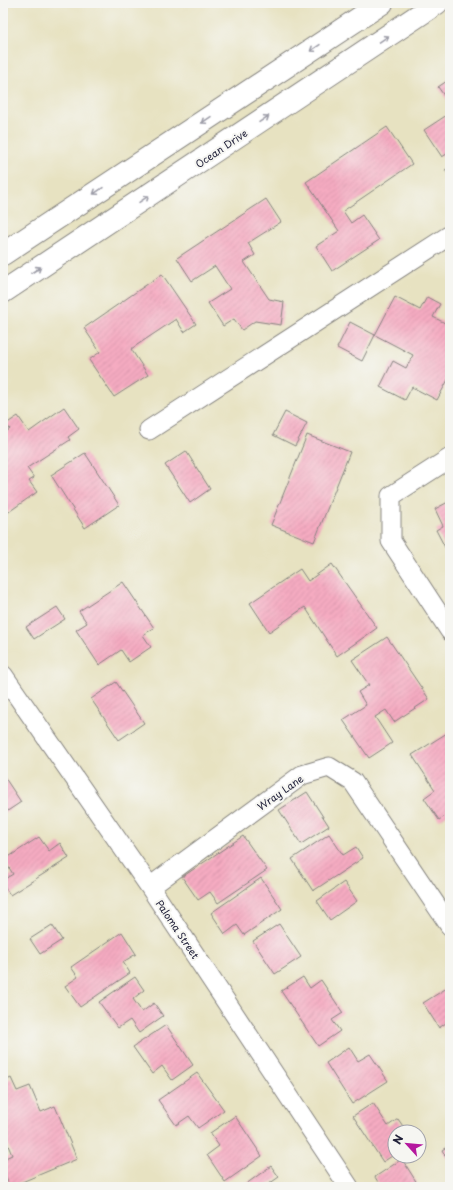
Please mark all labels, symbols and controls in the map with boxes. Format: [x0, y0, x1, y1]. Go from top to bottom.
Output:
one-way arrow [378, 35, 389, 43]
one-way arrow [310, 44, 321, 52]
one-way arrow [201, 115, 212, 124]
one-way arrow [258, 115, 269, 123]
street label: Ocean Drive [192, 125, 250, 171]
one-way arrow [93, 187, 104, 195]
one-way arrow [138, 195, 149, 203]
one-way arrow [30, 266, 41, 275]
street label: Wray Lane [254, 770, 306, 813]
street label: Paloma Street [153, 896, 203, 962]
north arrow [387, 1124, 427, 1164]
text: N [388, 1131, 407, 1147]

